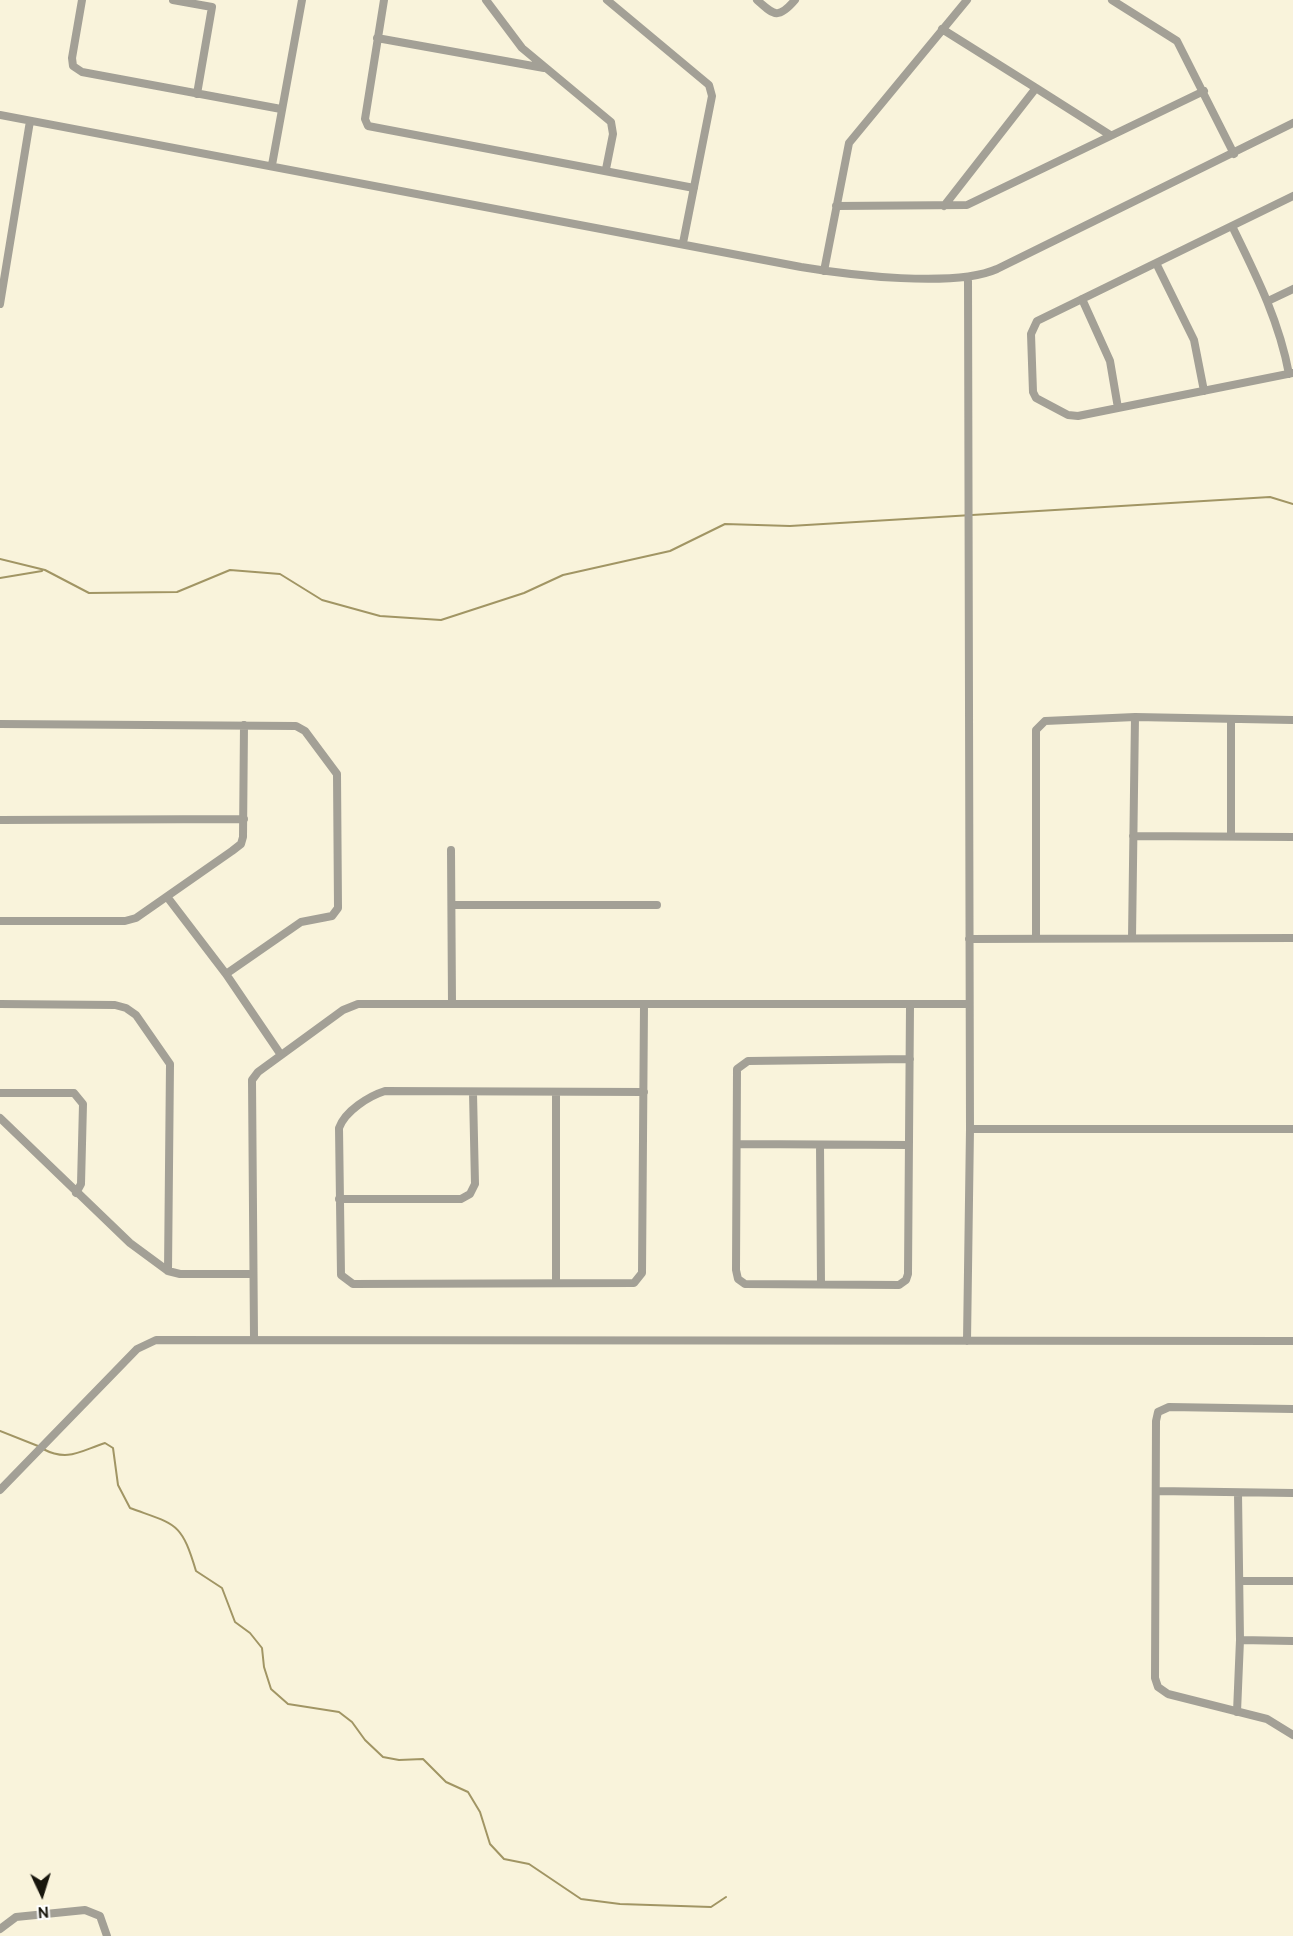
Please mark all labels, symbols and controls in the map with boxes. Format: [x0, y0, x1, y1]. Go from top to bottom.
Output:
north arrow [12, 1864, 72, 1924]
text: N [37, 1903, 50, 1922]

